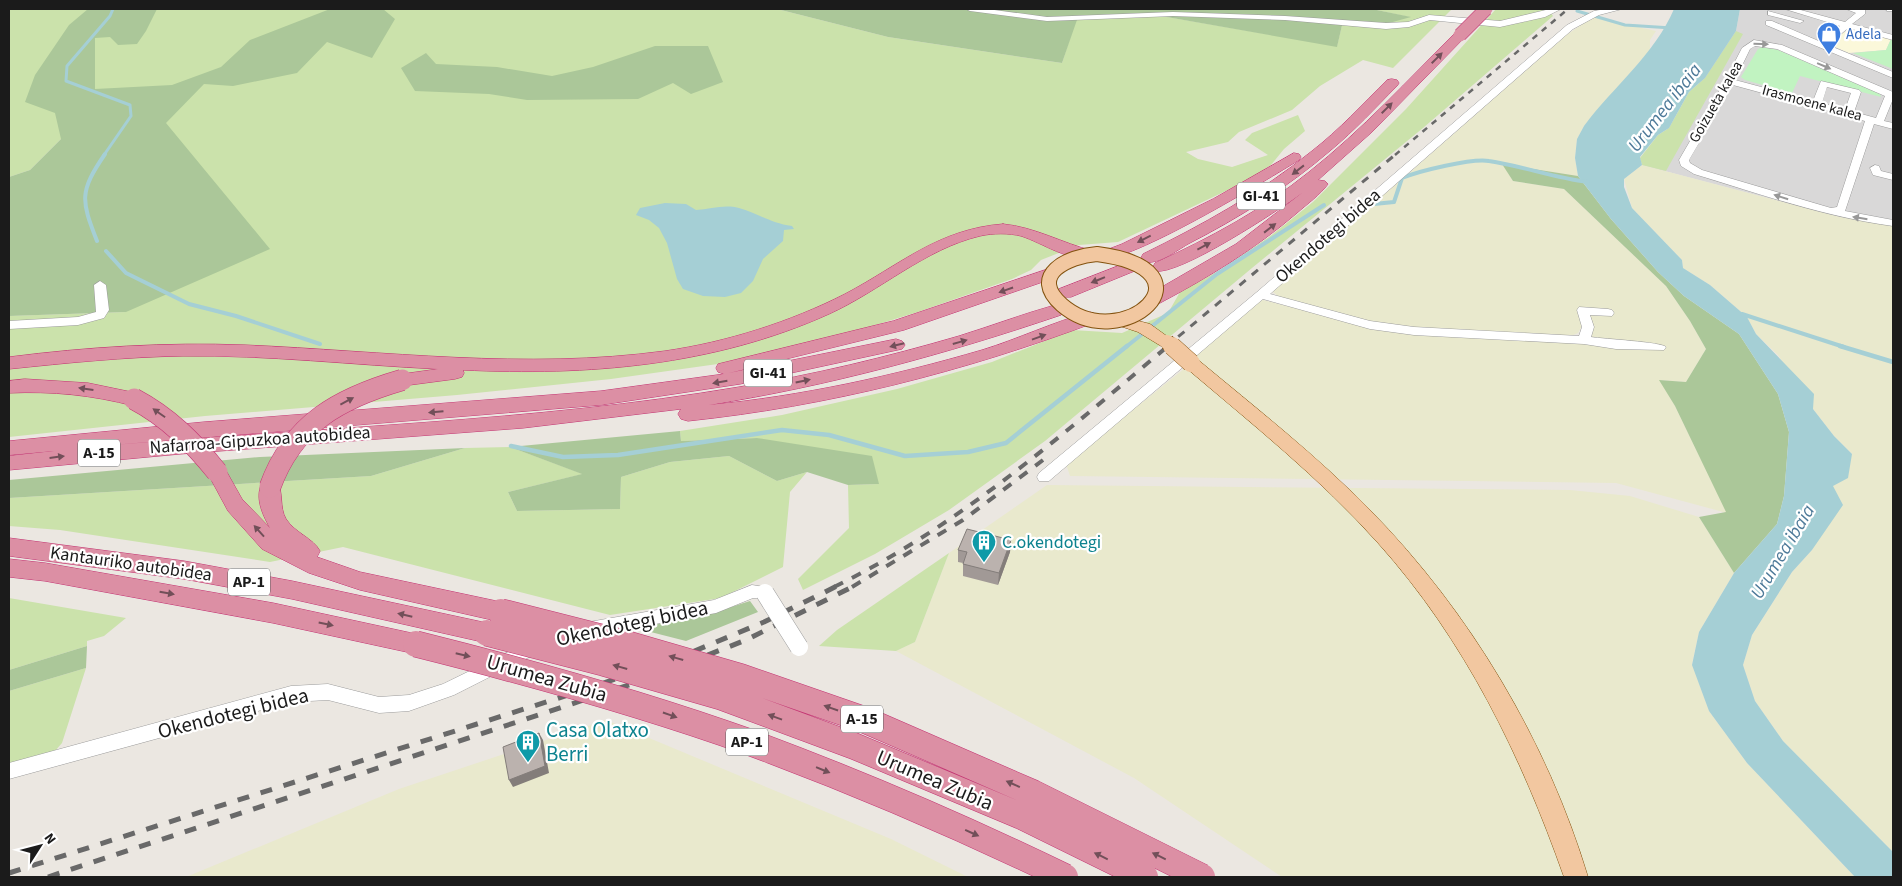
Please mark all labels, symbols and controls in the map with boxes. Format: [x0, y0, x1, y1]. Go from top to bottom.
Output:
shop icon: Adela [1816, 21, 1842, 55]
place label: Adela [1846, 24, 1881, 45]
one-way arrow [1754, 40, 1770, 48]
one-way arrow [1430, 53, 1442, 65]
street label: Goizueta kalea [1684, 57, 1748, 147]
water label: Urumea ibaia [1622, 58, 1708, 158]
one-way arrow [1817, 62, 1831, 70]
street label: Irasmoene kalea [1760, 80, 1864, 126]
one-way arrow [1380, 102, 1392, 114]
one-way arrow [1292, 164, 1305, 175]
road number: GI-41 [1237, 182, 1285, 210]
street label: Okendotegi bidea [1270, 183, 1386, 289]
one-way arrow [1774, 193, 1789, 200]
one-way arrow [1852, 214, 1868, 222]
one-way arrow [1263, 223, 1276, 234]
one-way arrow [1137, 235, 1151, 243]
one-way arrow [1197, 242, 1211, 250]
one-way arrow [1090, 276, 1105, 284]
one-way arrow [998, 286, 1013, 294]
one-way arrow [1031, 333, 1046, 340]
one-way arrow [953, 338, 968, 346]
one-way arrow [889, 341, 904, 349]
road number: GI-41 [744, 359, 792, 386]
one-way arrow [795, 377, 810, 385]
one-way arrow [712, 378, 728, 386]
one-way arrow [78, 385, 94, 393]
one-way arrow [339, 397, 354, 405]
one-way arrow [152, 408, 166, 418]
one-way arrow [427, 408, 443, 416]
street label: Nafarroa-Gipuzkoa autobidea [149, 420, 371, 460]
road number: A-15 [78, 439, 120, 466]
one-way arrow [49, 453, 65, 461]
water label: Urumea ibaia [1744, 500, 1822, 604]
one-way arrow [253, 525, 265, 537]
building icon: C.okendotegi [971, 529, 997, 563]
place label: C.okendotegi [1002, 530, 1101, 555]
street label: Kantauriko autobidea [48, 540, 214, 588]
road number: AP-1 [228, 568, 270, 596]
one-way arrow [159, 590, 175, 598]
street label: Okendotegi bidea [553, 592, 711, 654]
one-way arrow [397, 611, 412, 619]
one-way arrow [318, 621, 334, 629]
street label: Urumea Zubia [483, 646, 611, 710]
one-way arrow [456, 651, 471, 659]
one-way arrow [668, 653, 683, 661]
one-way arrow [613, 663, 628, 671]
street label: Okendotegi bidea [154, 680, 312, 746]
one-way arrow [823, 704, 838, 711]
road number: A-15 [841, 706, 883, 732]
one-way arrow [662, 712, 677, 719]
one-way arrow [767, 713, 782, 721]
place label: Casa Olatxo Berri [546, 715, 649, 769]
building icon: Casa Olatxo Berri [515, 729, 541, 763]
road number: AP-1 [726, 729, 768, 756]
street label: Urumea Zubia [872, 742, 998, 818]
one-way arrow [815, 767, 830, 774]
one-way arrow [1006, 780, 1020, 788]
north arrow [15, 821, 65, 871]
text: N [39, 829, 61, 849]
one-way arrow [965, 830, 979, 838]
one-way arrow [1151, 851, 1166, 860]
one-way arrow [1094, 852, 1109, 860]

